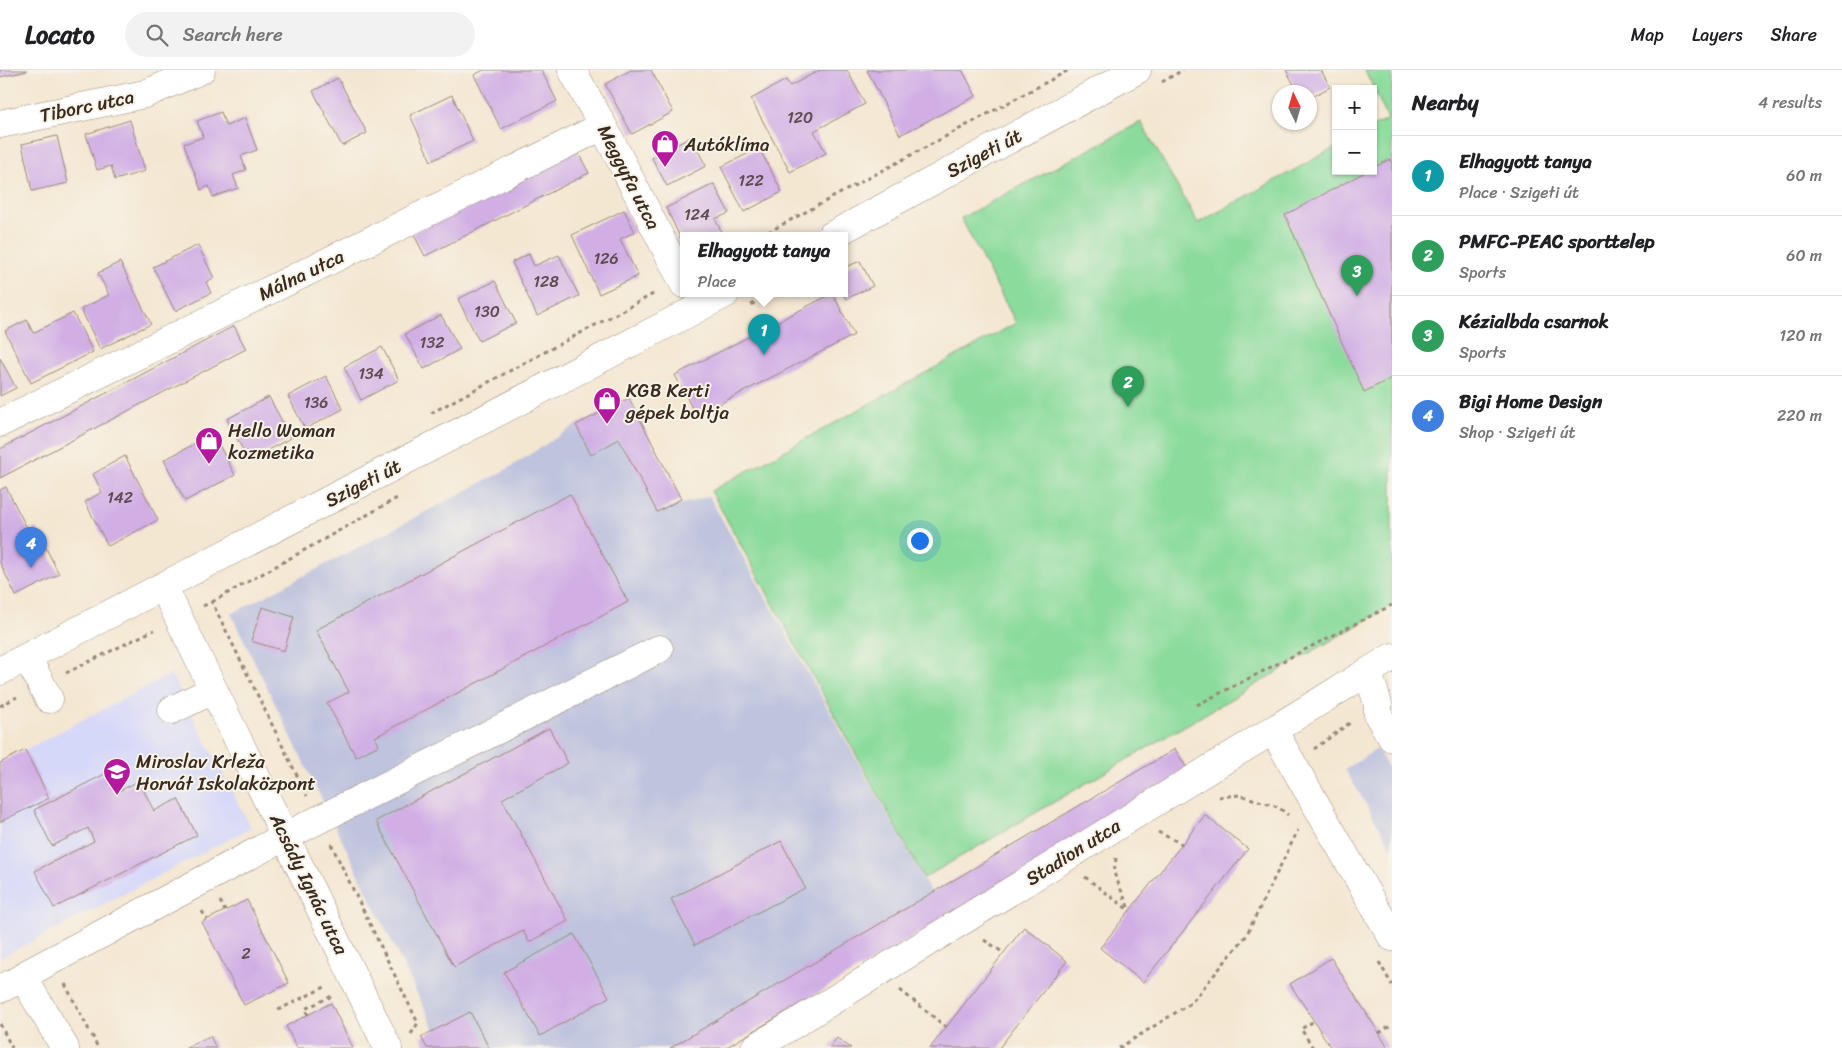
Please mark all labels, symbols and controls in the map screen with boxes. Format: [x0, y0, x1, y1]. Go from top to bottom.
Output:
search box [125, 12, 475, 57]
text: Locato [25, 14, 95, 56]
text: Search here [183, 18, 283, 51]
text: Map [1631, 19, 1664, 51]
text: Layers [1692, 19, 1743, 51]
text: Share [1771, 19, 1817, 51]
icon: search [143, 21, 171, 49]
street label: Tiborc utca [37, 80, 138, 132]
text: Nearby [1412, 84, 1478, 122]
north arrow [1272, 85, 1317, 130]
map controls [1332, 85, 1377, 175]
button: + [1332, 85, 1377, 130]
text: 4 results [1758, 88, 1822, 117]
house number: 120 [787, 103, 813, 132]
street label: Meggyfa utca [588, 118, 670, 236]
street label: Szigeti út [940, 119, 1028, 187]
place label: Autóklíma [683, 128, 770, 161]
shop icon: Autóklíma [650, 129, 680, 168]
button: − [1332, 130, 1377, 175]
text: Elhagyott tanya [1459, 145, 1592, 178]
text: 1 [1425, 161, 1431, 190]
text: 60 m [1786, 161, 1822, 190]
house number: 122 [738, 166, 764, 195]
text: Place · Szigeti út [1459, 178, 1579, 207]
house number: 124 [684, 200, 710, 229]
text: PMFC-PEAC sporttelep [1459, 225, 1654, 258]
popup [680, 232, 848, 297]
text: Elhagyott tanya [698, 234, 830, 267]
street label: Málna utca [252, 240, 350, 310]
text: 2 [1423, 241, 1433, 270]
text: 60 m [1786, 241, 1822, 270]
house number: 126 [593, 244, 619, 273]
pin: 3 [1341, 255, 1373, 296]
text: Sports [1459, 258, 1506, 287]
house number: 128 [533, 267, 559, 296]
text: Place [698, 267, 736, 296]
house number: 130 [474, 297, 500, 326]
text: Kézialbda csarnok [1459, 305, 1609, 338]
pin: 1 [748, 314, 780, 355]
text: 3 [1424, 321, 1432, 350]
text: 120 m [1779, 321, 1822, 350]
house number: 132 [420, 328, 444, 357]
text: Sports [1459, 338, 1506, 367]
house number: 134 [358, 359, 384, 388]
pin: 2 [1112, 366, 1144, 407]
place label: KGB Kerti gépek boltja [624, 374, 730, 429]
text: Bigi Home Design [1459, 385, 1602, 418]
shop icon: KGB Kerti gépek boltja [592, 386, 622, 425]
house number: 136 [304, 388, 328, 417]
text: 4 [1423, 401, 1433, 430]
text: 220 m [1777, 401, 1822, 430]
place label: Hello Woman kozmetika [228, 414, 335, 469]
text: Shop · Szigeti út [1459, 418, 1576, 447]
shop icon: Hello Woman kozmetika [194, 426, 224, 465]
street label: Szigeti út [319, 450, 407, 516]
house number: 142 [107, 483, 133, 512]
pin: 4 [15, 527, 47, 568]
your location [907, 528, 933, 554]
place label: Miroslav Krleža Horvát Iskolaközpont [136, 745, 316, 800]
school or university icon: Miroslav Krleža Horvát Iskolaközpont [102, 757, 132, 796]
street label: Acsády Ignác utca [260, 807, 358, 961]
street label: Stadion utca [1019, 809, 1128, 894]
house number: 2 [241, 939, 251, 968]

